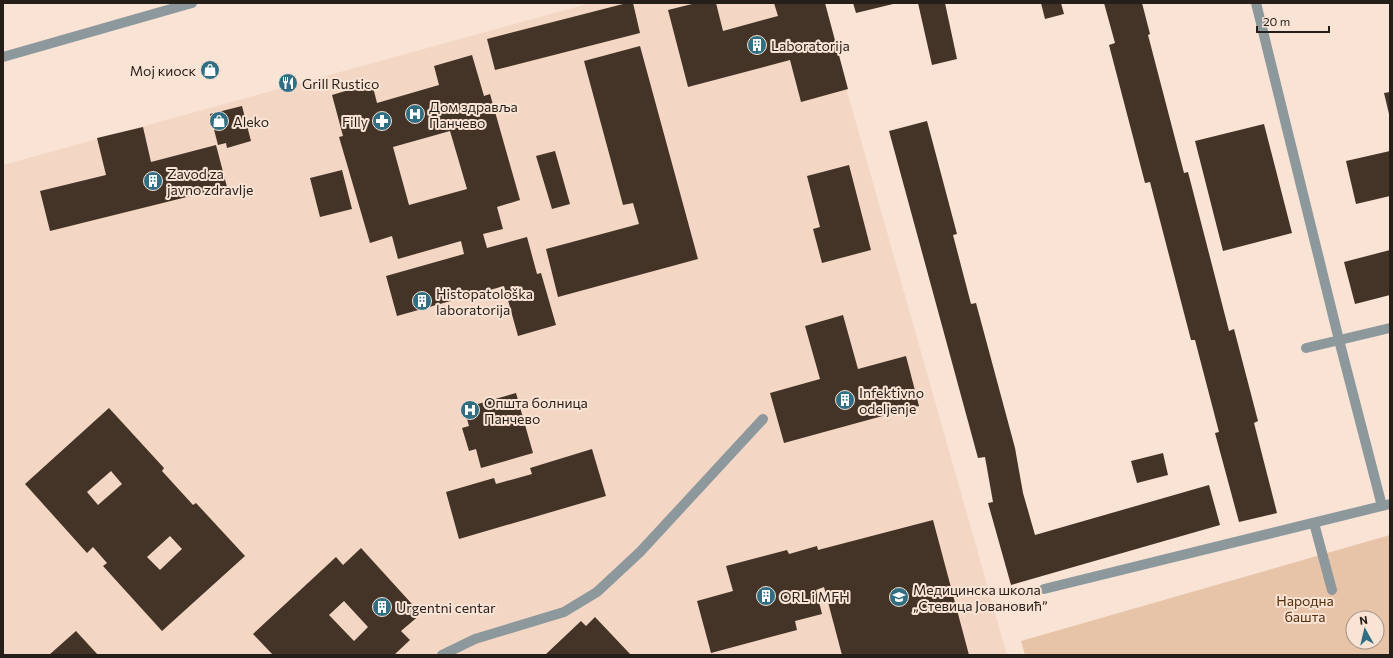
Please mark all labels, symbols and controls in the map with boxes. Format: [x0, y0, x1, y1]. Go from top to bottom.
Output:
scale bar [1257, 8, 1329, 34]
text: 20 m [1263, 14, 1290, 28]
building icon: Laboratorija [746, 34, 768, 56]
place label: Laboratorija [771, 37, 850, 54]
shop icon: Мој киоск [199, 59, 221, 81]
place label: Мој киоск [130, 62, 197, 79]
restaurant icon: Grill Rustico [277, 72, 299, 94]
place label: Grill Rustico [302, 75, 379, 92]
place label: Дом здравља Панчево [429, 98, 518, 131]
hospital icon: Дом здравља Панчево [404, 103, 426, 125]
shop icon: Aleko [208, 110, 230, 132]
pharmacy icon: Filly [371, 110, 393, 132]
place label: Aleko [233, 113, 269, 130]
place label: Filly [342, 113, 368, 130]
place label: Zavod za javno zdravlje [167, 165, 253, 198]
building icon: Zavod za javno zdravlje [142, 170, 164, 192]
place label: Histopatološka laboratorija [436, 285, 533, 318]
building icon: Histopatološka laboratorija [411, 290, 433, 312]
place label: Infektivno odeljenje [859, 384, 924, 417]
building icon: Infektivno odeljenje [834, 389, 856, 411]
place label: Општа болница Панчево [484, 394, 588, 427]
hospital icon: Општа болница Панчево [459, 399, 481, 421]
place label: Медицинска школа „Стевица Јовановић” [913, 581, 1048, 614]
building icon: ORL i MFH [755, 585, 777, 607]
school or university icon: Медицинска школа „Стевица Јовановић” [888, 586, 910, 608]
place label: ORL i MFH [780, 588, 850, 605]
park label: Народна башта [1276, 592, 1334, 625]
building icon: Urgentni centar [371, 596, 393, 618]
place label: Urgentni centar [396, 599, 496, 616]
north arrow [1345, 610, 1385, 650]
text: N [1359, 613, 1369, 627]

